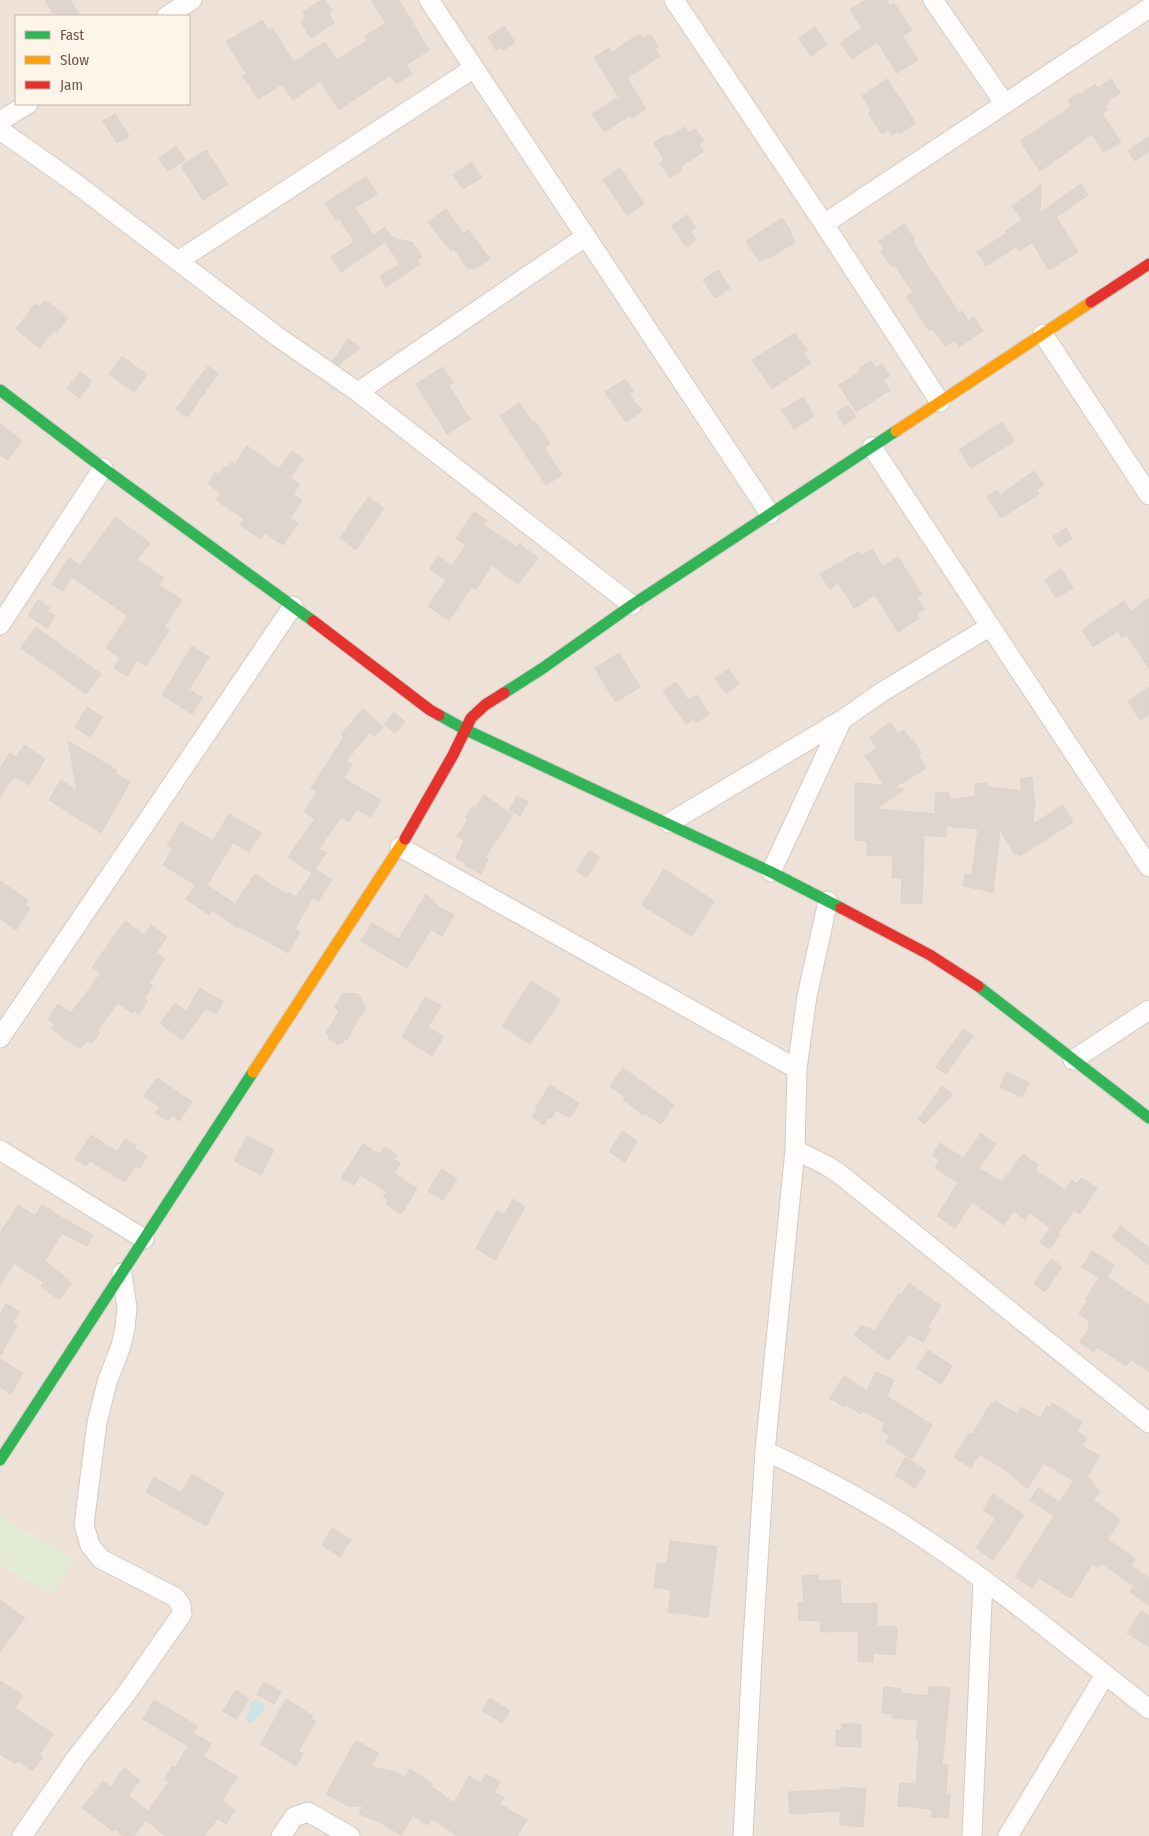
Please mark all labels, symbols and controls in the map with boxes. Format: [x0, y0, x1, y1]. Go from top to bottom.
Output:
legend [15, 15, 190, 105]
text: Fast [60, 26, 84, 44]
text: Slow [60, 51, 89, 69]
text: Jam [60, 76, 83, 94]

